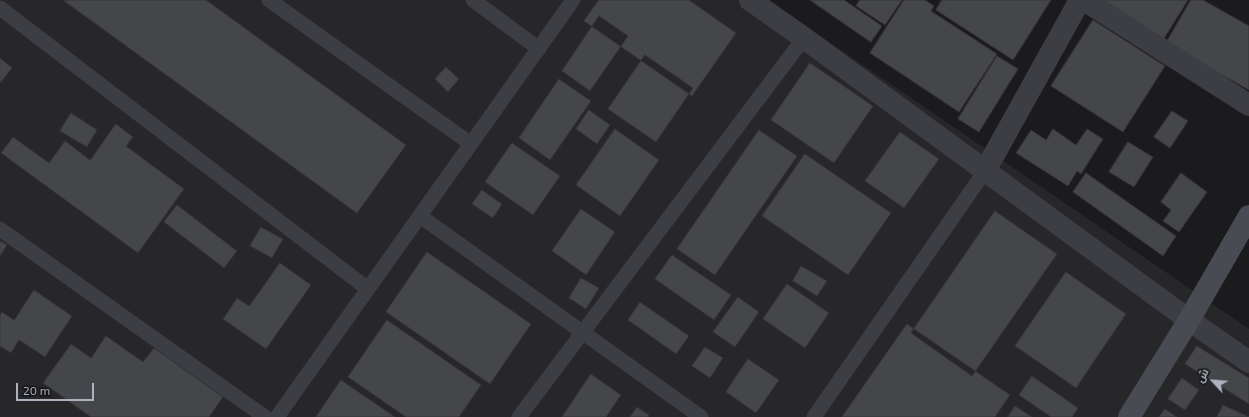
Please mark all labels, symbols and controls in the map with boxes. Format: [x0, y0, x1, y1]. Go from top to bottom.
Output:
north arrow [1193, 361, 1233, 401]
text: ش [1193, 366, 1211, 385]
scale bar [18, 375, 96, 401]
text: 20 m [23, 383, 50, 397]

